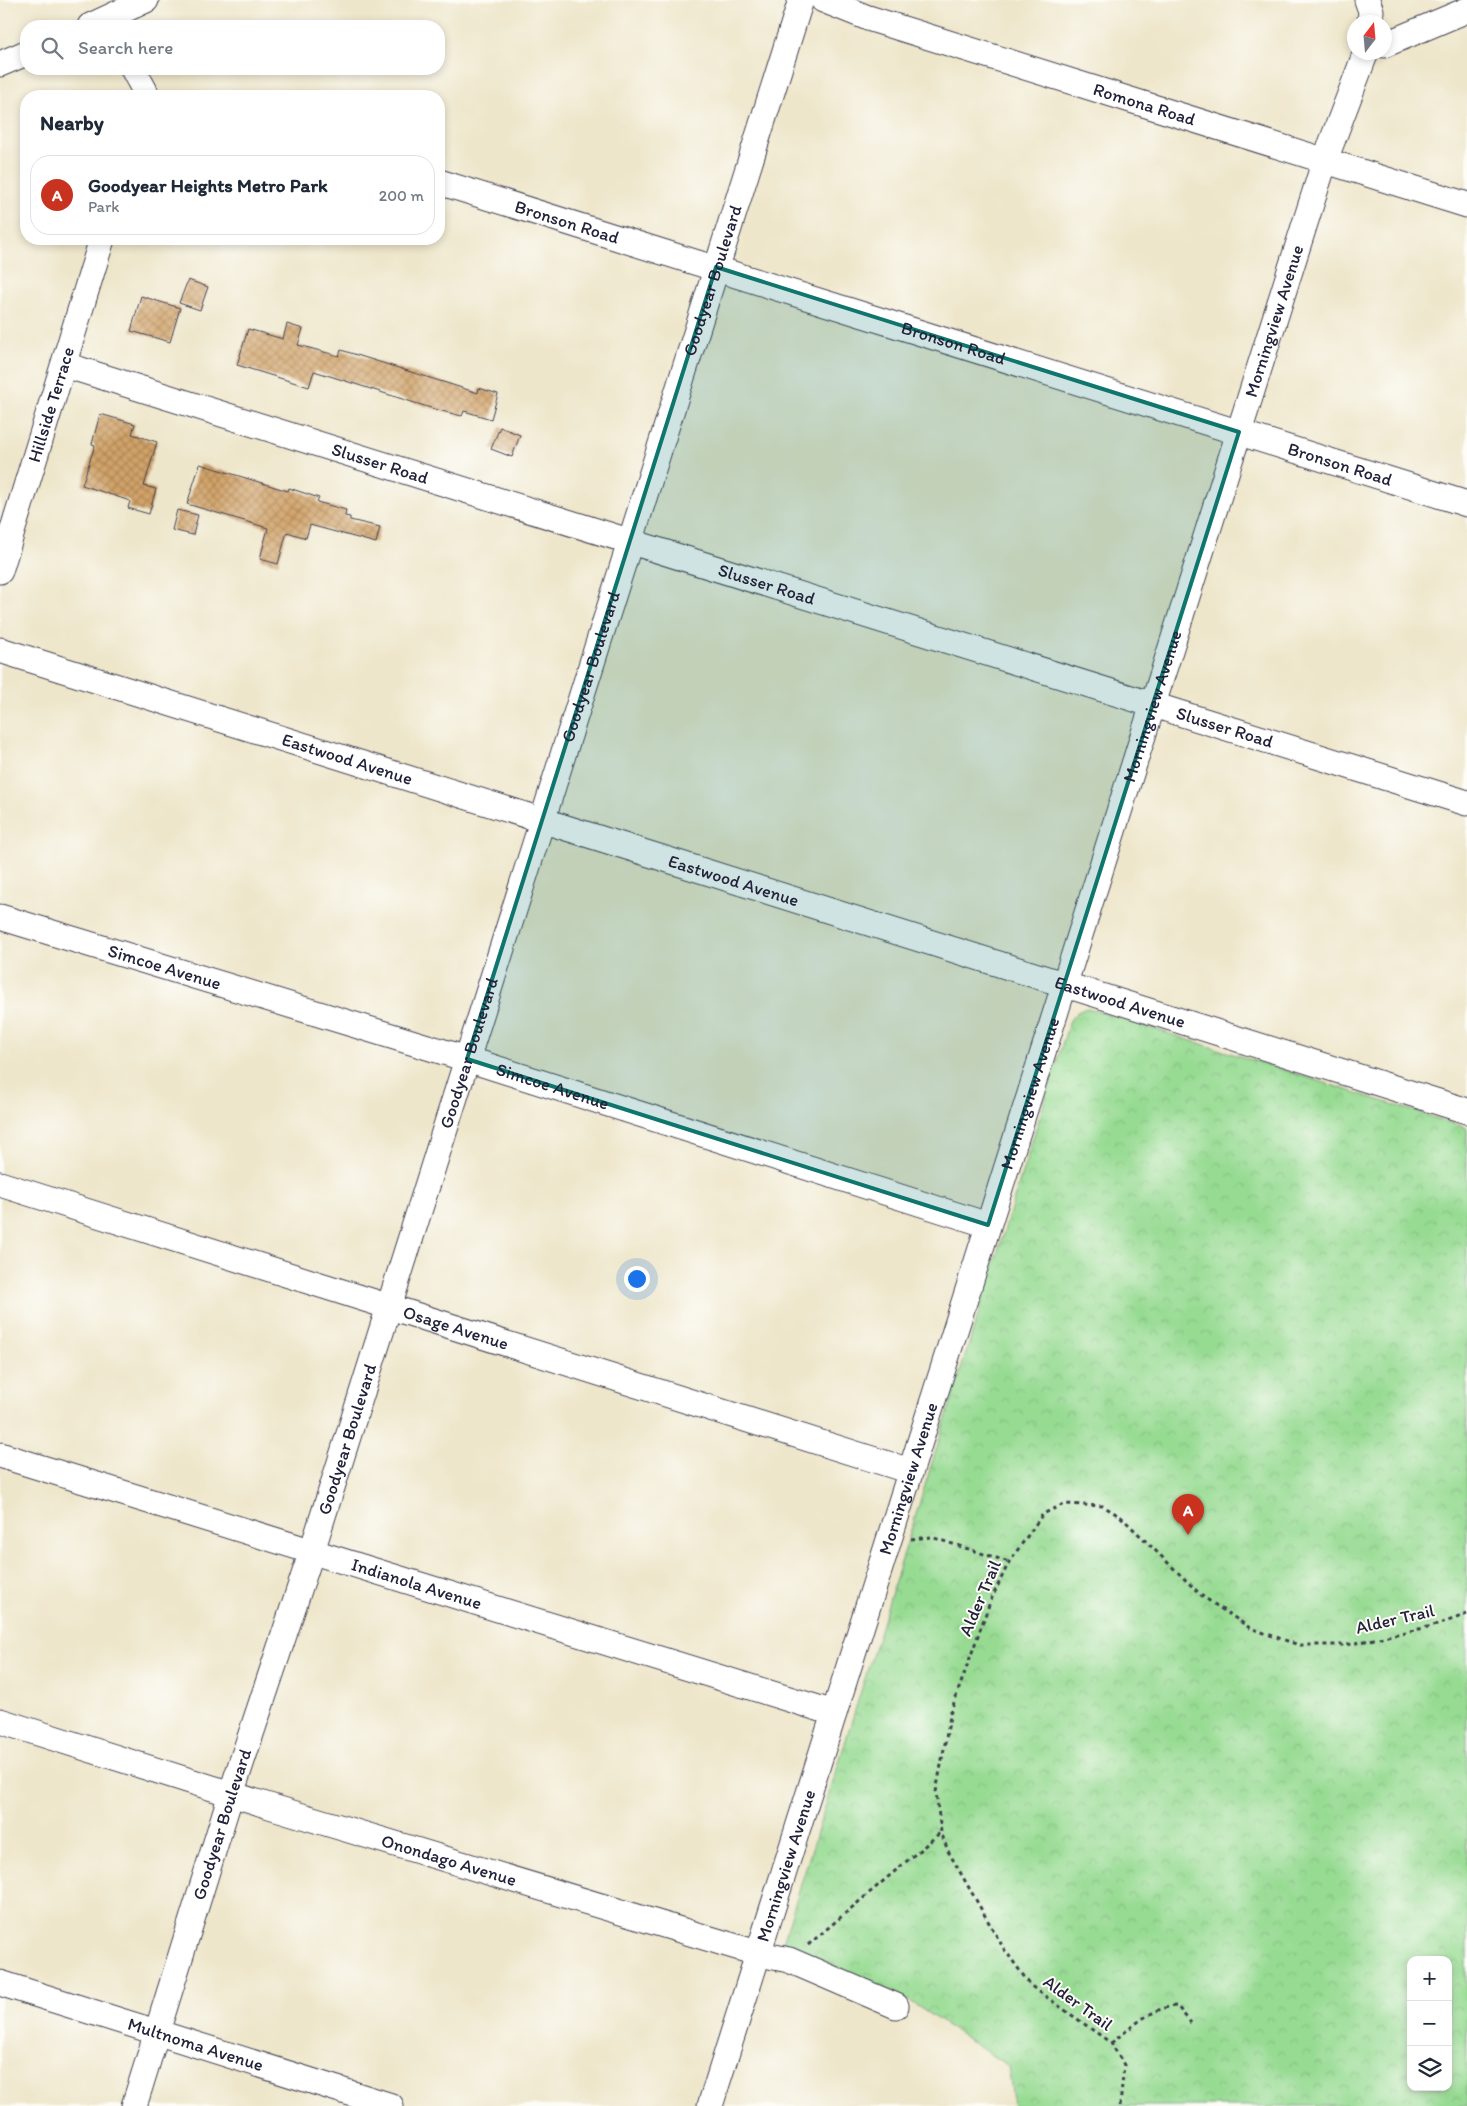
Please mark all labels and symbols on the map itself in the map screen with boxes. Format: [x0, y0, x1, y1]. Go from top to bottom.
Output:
north arrow [1347, 15, 1392, 60]
street label: Romona Road [1091, 78, 1198, 131]
street label: Bronson Road [512, 195, 622, 249]
street label: Goodyear Boulevard [678, 202, 747, 359]
street label: Morningview Avenue [1240, 242, 1308, 400]
street label: Bronson Road [898, 316, 1009, 370]
street label: Hillside Terrace [23, 344, 79, 465]
street label: Slusser Road [329, 438, 431, 489]
street label: Bronson Road [1285, 438, 1395, 491]
street label: Slusser Road [715, 559, 818, 610]
street label: Goodyear Boulevard [557, 588, 625, 745]
street label: Morningview Avenue [1118, 627, 1187, 785]
street label: Slusser Road [1174, 702, 1276, 753]
street label: Eastwood Avenue [279, 728, 415, 790]
street label: Eastwood Avenue [666, 850, 802, 911]
street label: Simcoe Avenue [105, 939, 224, 995]
street label: Eastwood Avenue [1052, 971, 1188, 1033]
street label: Goodyear Boulevard [435, 975, 503, 1131]
street label: Morningview Avenue [996, 1015, 1064, 1172]
street label: Simcoe Avenue [494, 1058, 612, 1115]
your location [624, 1266, 650, 1292]
street label: Osage Avenue [400, 1301, 511, 1355]
street label: Goodyear Boulevard [313, 1361, 381, 1518]
street label: Morningview Avenue [874, 1400, 943, 1557]
pin: A [1172, 1494, 1204, 1535]
street label: Indianola Avenue [349, 1553, 484, 1614]
street label: Alder Trail [954, 1557, 1006, 1639]
street label: Alder Trail [1353, 1599, 1437, 1639]
street label: Goodyear Boulevard [188, 1746, 256, 1903]
street label: Morningview Avenue [752, 1787, 820, 1945]
street label: Onondago Avenue [379, 1829, 519, 1891]
street label: Alder Trail [1039, 1970, 1117, 2036]
street label: Multnoma Avenue [125, 2013, 266, 2076]

